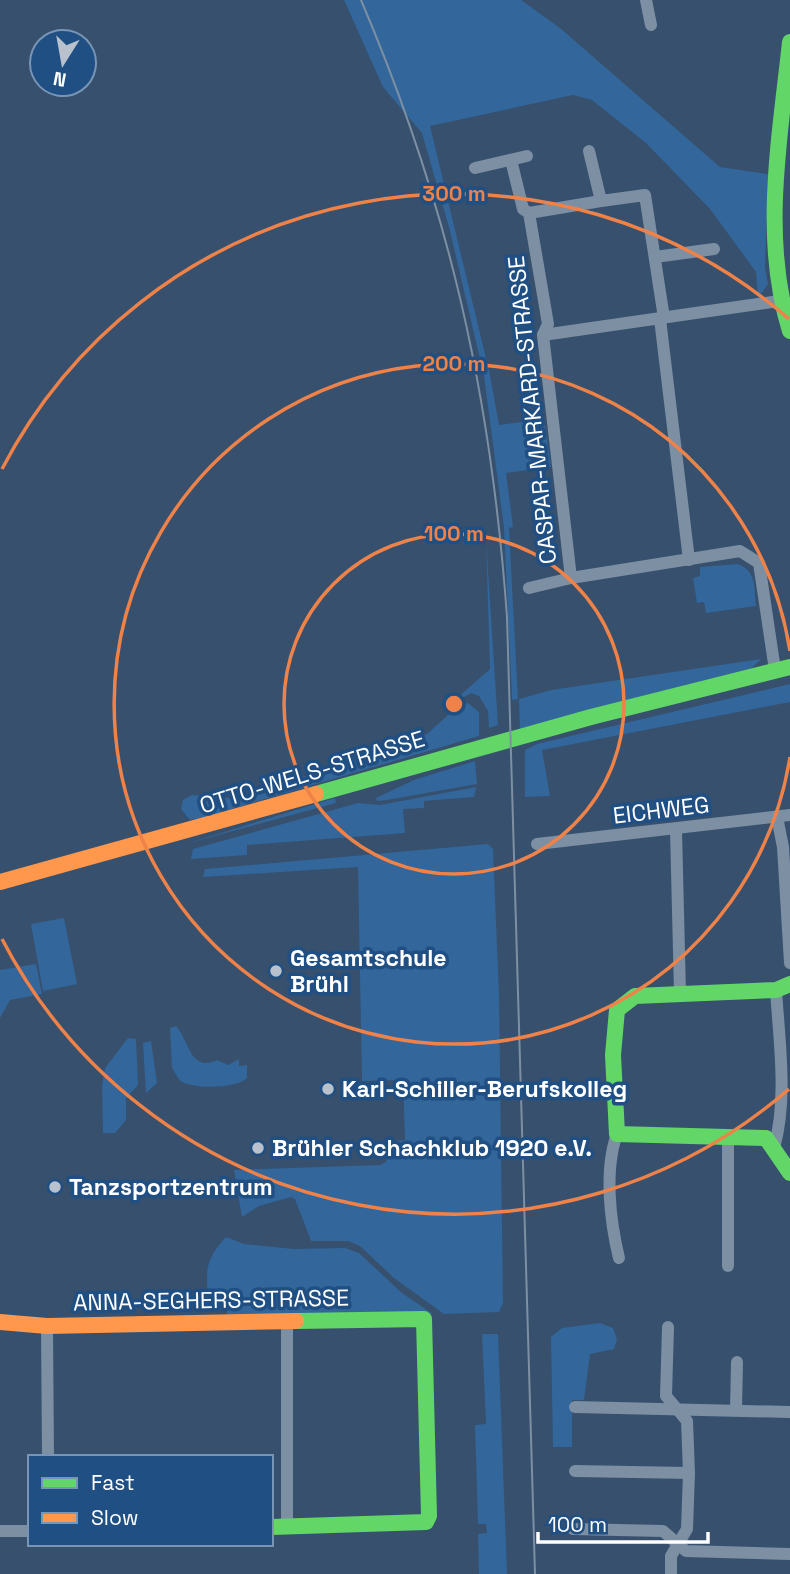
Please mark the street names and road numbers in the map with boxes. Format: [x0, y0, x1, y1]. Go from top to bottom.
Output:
street label: CASPAR-MARKARD-STRASSE [501, 254, 563, 566]
street label: OTTO-WELS-STRASSE [196, 723, 428, 821]
street label: EICHWEG [611, 789, 711, 831]
street label: ANNA-SEGHERS-STRASSE [73, 1283, 349, 1317]

